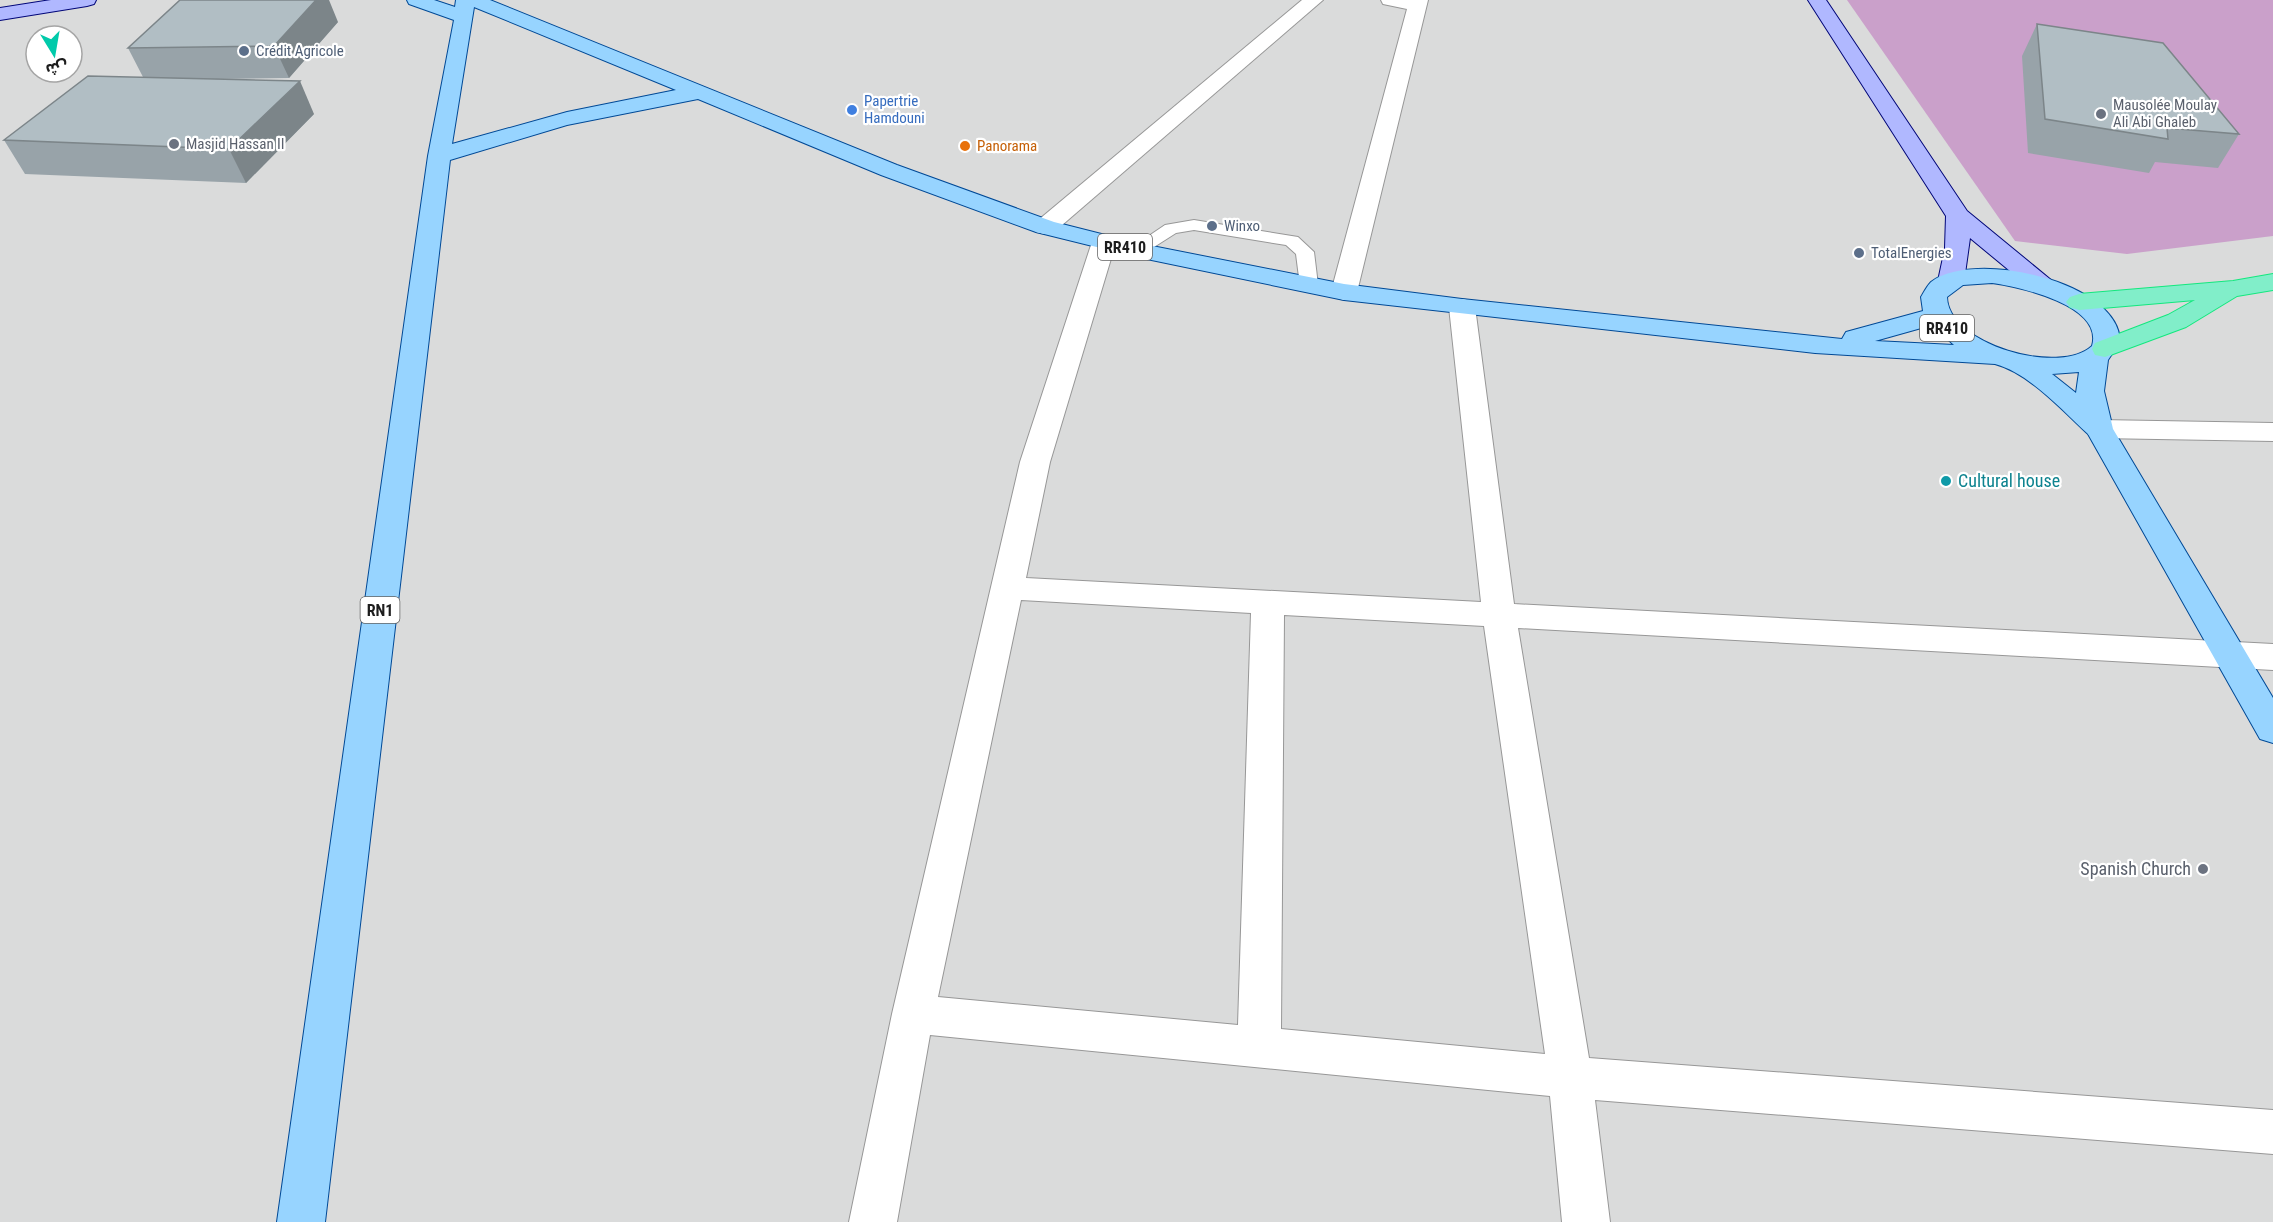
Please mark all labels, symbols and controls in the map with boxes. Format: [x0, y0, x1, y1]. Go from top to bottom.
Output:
north arrow [24, 24, 84, 84]
place label: Crédit Agricole [256, 42, 344, 60]
marker: Crédit Agricole [237, 44, 251, 58]
text: ش [44, 57, 69, 80]
place label: Papertrie Hamdouni [864, 92, 925, 127]
place label: Mausolée Moulay Ali Abi Ghaleb [2113, 96, 2217, 131]
marker: Papertrie Hamdouni [845, 103, 859, 117]
marker: Mausolée Moulay Ali Abi Ghaleb [2094, 107, 2108, 121]
place label: Masjid Hassan II [186, 135, 285, 153]
marker: Masjid Hassan II [167, 137, 181, 151]
place label: Panorama [977, 137, 1037, 155]
marker: Panorama [958, 139, 972, 153]
place label: Winxo [1224, 217, 1260, 235]
marker: Winxo [1205, 219, 1219, 233]
road number: RR410 [1098, 234, 1152, 260]
place label: TotalEnergies [1871, 244, 1952, 262]
marker: TotalEnergies [1852, 246, 1866, 260]
road number: RR410 [1920, 315, 1974, 341]
place label: Cultural house [1958, 470, 2060, 491]
marker: Cultural house [1939, 474, 1953, 488]
road number: RN1 [360, 597, 400, 623]
place label: Spanish Church [2080, 858, 2191, 879]
marker: Spanish Church [2196, 862, 2210, 876]

